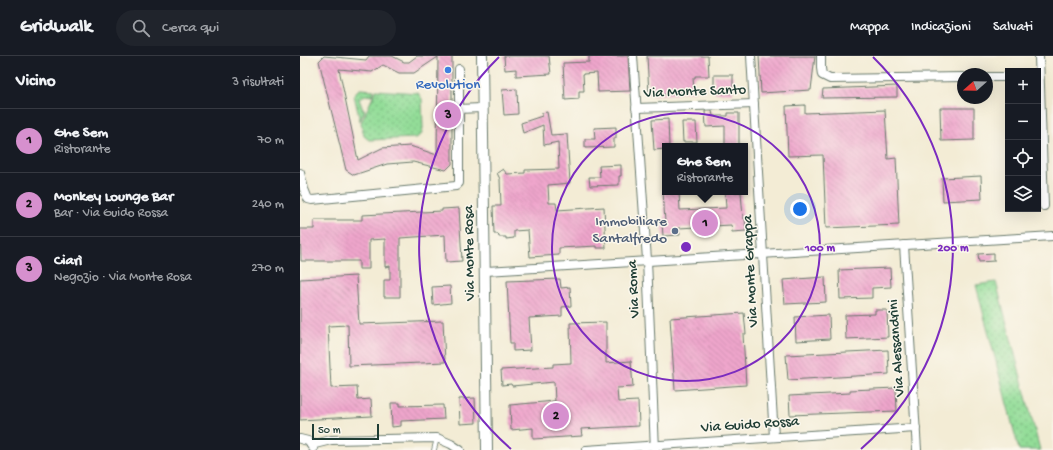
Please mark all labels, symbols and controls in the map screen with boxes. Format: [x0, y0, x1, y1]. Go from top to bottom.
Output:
search box [116, 10, 396, 46]
text: Gridwalk [20, 16, 92, 39]
icon: search [130, 17, 152, 39]
text: Cerca qui [162, 19, 219, 37]
text: Mappa [850, 19, 889, 36]
text: Indicazioni [911, 19, 971, 36]
text: Salvati [993, 19, 1033, 36]
marker: Revolution [443, 65, 453, 75]
north arrow [957, 68, 993, 104]
map controls [1005, 68, 1041, 212]
button: + [1005, 68, 1041, 104]
text: Vicino [16, 72, 56, 92]
text: 3 risultati [232, 75, 284, 90]
place label: Revolution [416, 76, 480, 94]
street label: Via Monte Santo [642, 81, 747, 103]
pin: 3 [435, 100, 461, 130]
button: − [1005, 104, 1041, 140]
text: Ghe Sem [54, 124, 108, 142]
text: 1 [26, 133, 32, 148]
text: 70 m [258, 133, 284, 148]
button: locate [1005, 140, 1041, 176]
text: Ristorante [54, 142, 110, 157]
popup [662, 143, 748, 195]
text: Ghe Sem [677, 153, 731, 171]
text: Ristorante [677, 171, 733, 186]
button: layers [1005, 176, 1041, 212]
text: Monkey Lounge Bar [54, 188, 173, 206]
text: 2 [26, 197, 32, 212]
text: 240 m [252, 197, 284, 212]
your location [790, 199, 810, 219]
street label: Via Monte Rosa [460, 204, 480, 302]
text: Bar · Via Guido Rossa [54, 206, 168, 221]
pin: 1 [692, 208, 718, 238]
place label: Immobiliare Santalfredo [593, 213, 667, 248]
street label: Via Monte Grappa [739, 214, 763, 329]
marker: Immobiliare Santalfredo [670, 226, 680, 236]
centre of rings [679, 240, 693, 254]
text: 100 m [804, 242, 835, 256]
text: 200 m [938, 242, 969, 256]
text: Ciarì [54, 252, 82, 270]
street label: Via Roma [623, 259, 645, 319]
text: 3 [26, 261, 32, 276]
text: 270 m [251, 261, 284, 276]
text: Negozio · Via Monte Rosa [54, 270, 192, 285]
street label: Via Alessandrini [885, 299, 909, 398]
pin: 2 [543, 401, 569, 431]
street label: Via Guido Rossa [699, 413, 800, 437]
scale bar [312, 422, 379, 441]
text: 50 m [318, 425, 340, 437]

